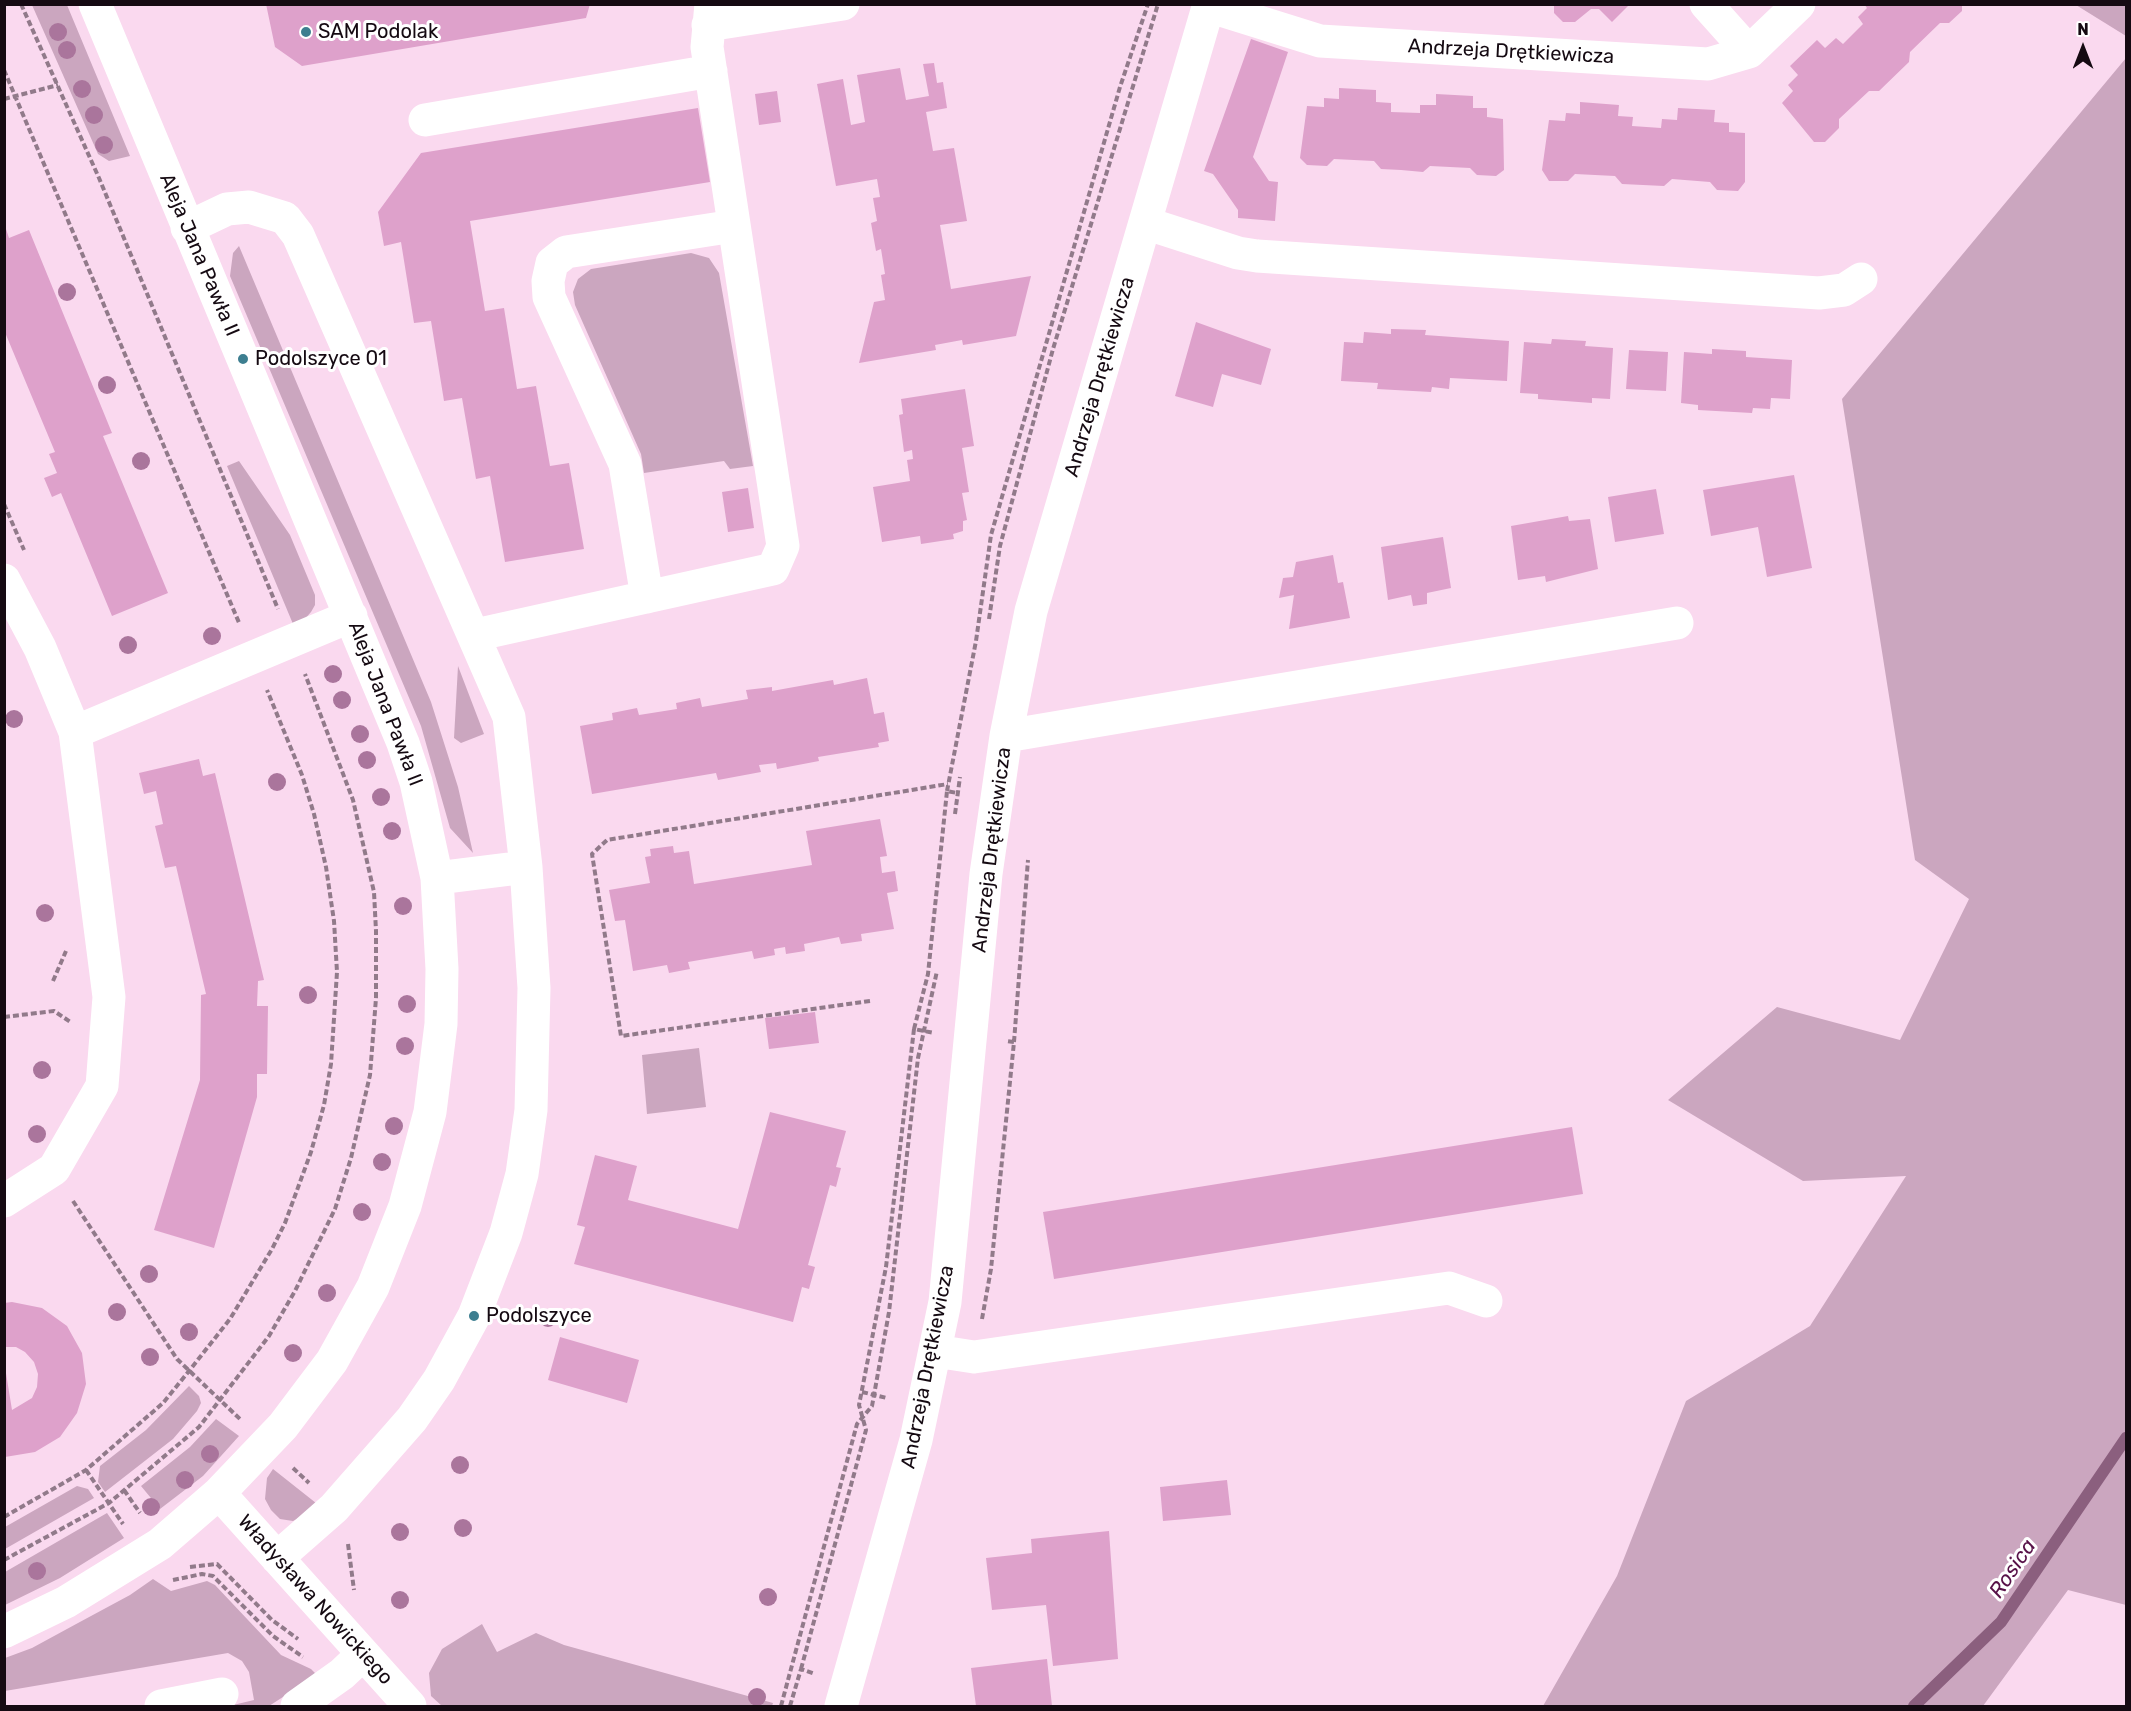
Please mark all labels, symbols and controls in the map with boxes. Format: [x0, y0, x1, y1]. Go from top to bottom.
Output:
north arrow [2053, 18, 2113, 78]
place label: SAM Podolak [318, 20, 438, 44]
text: N [2077, 20, 2089, 39]
marker: SAM Podolak [299, 25, 313, 39]
street label: Andrzeja Drętkiewicza [1407, 35, 1615, 69]
street label: Aleja Jana Pawła II [154, 170, 244, 340]
street label: Andrzeja Drętkiewicza [1060, 274, 1140, 480]
place label: Podolszyce 01 [255, 347, 387, 371]
marker: Podolszyce 01 [236, 352, 250, 366]
street label: Aleja Jana Pawła II [343, 618, 427, 790]
street label: Andrzeja Drętkiewicza [967, 746, 1017, 954]
street label: Andrzeja Drętkiewicza [897, 1263, 959, 1471]
place label: Podolszyce [486, 1304, 592, 1328]
marker: Podolszyce [467, 1309, 481, 1323]
street label: Władysława Nowickiego [232, 1510, 398, 1690]
water label: Rosica [1984, 1535, 2042, 1603]

